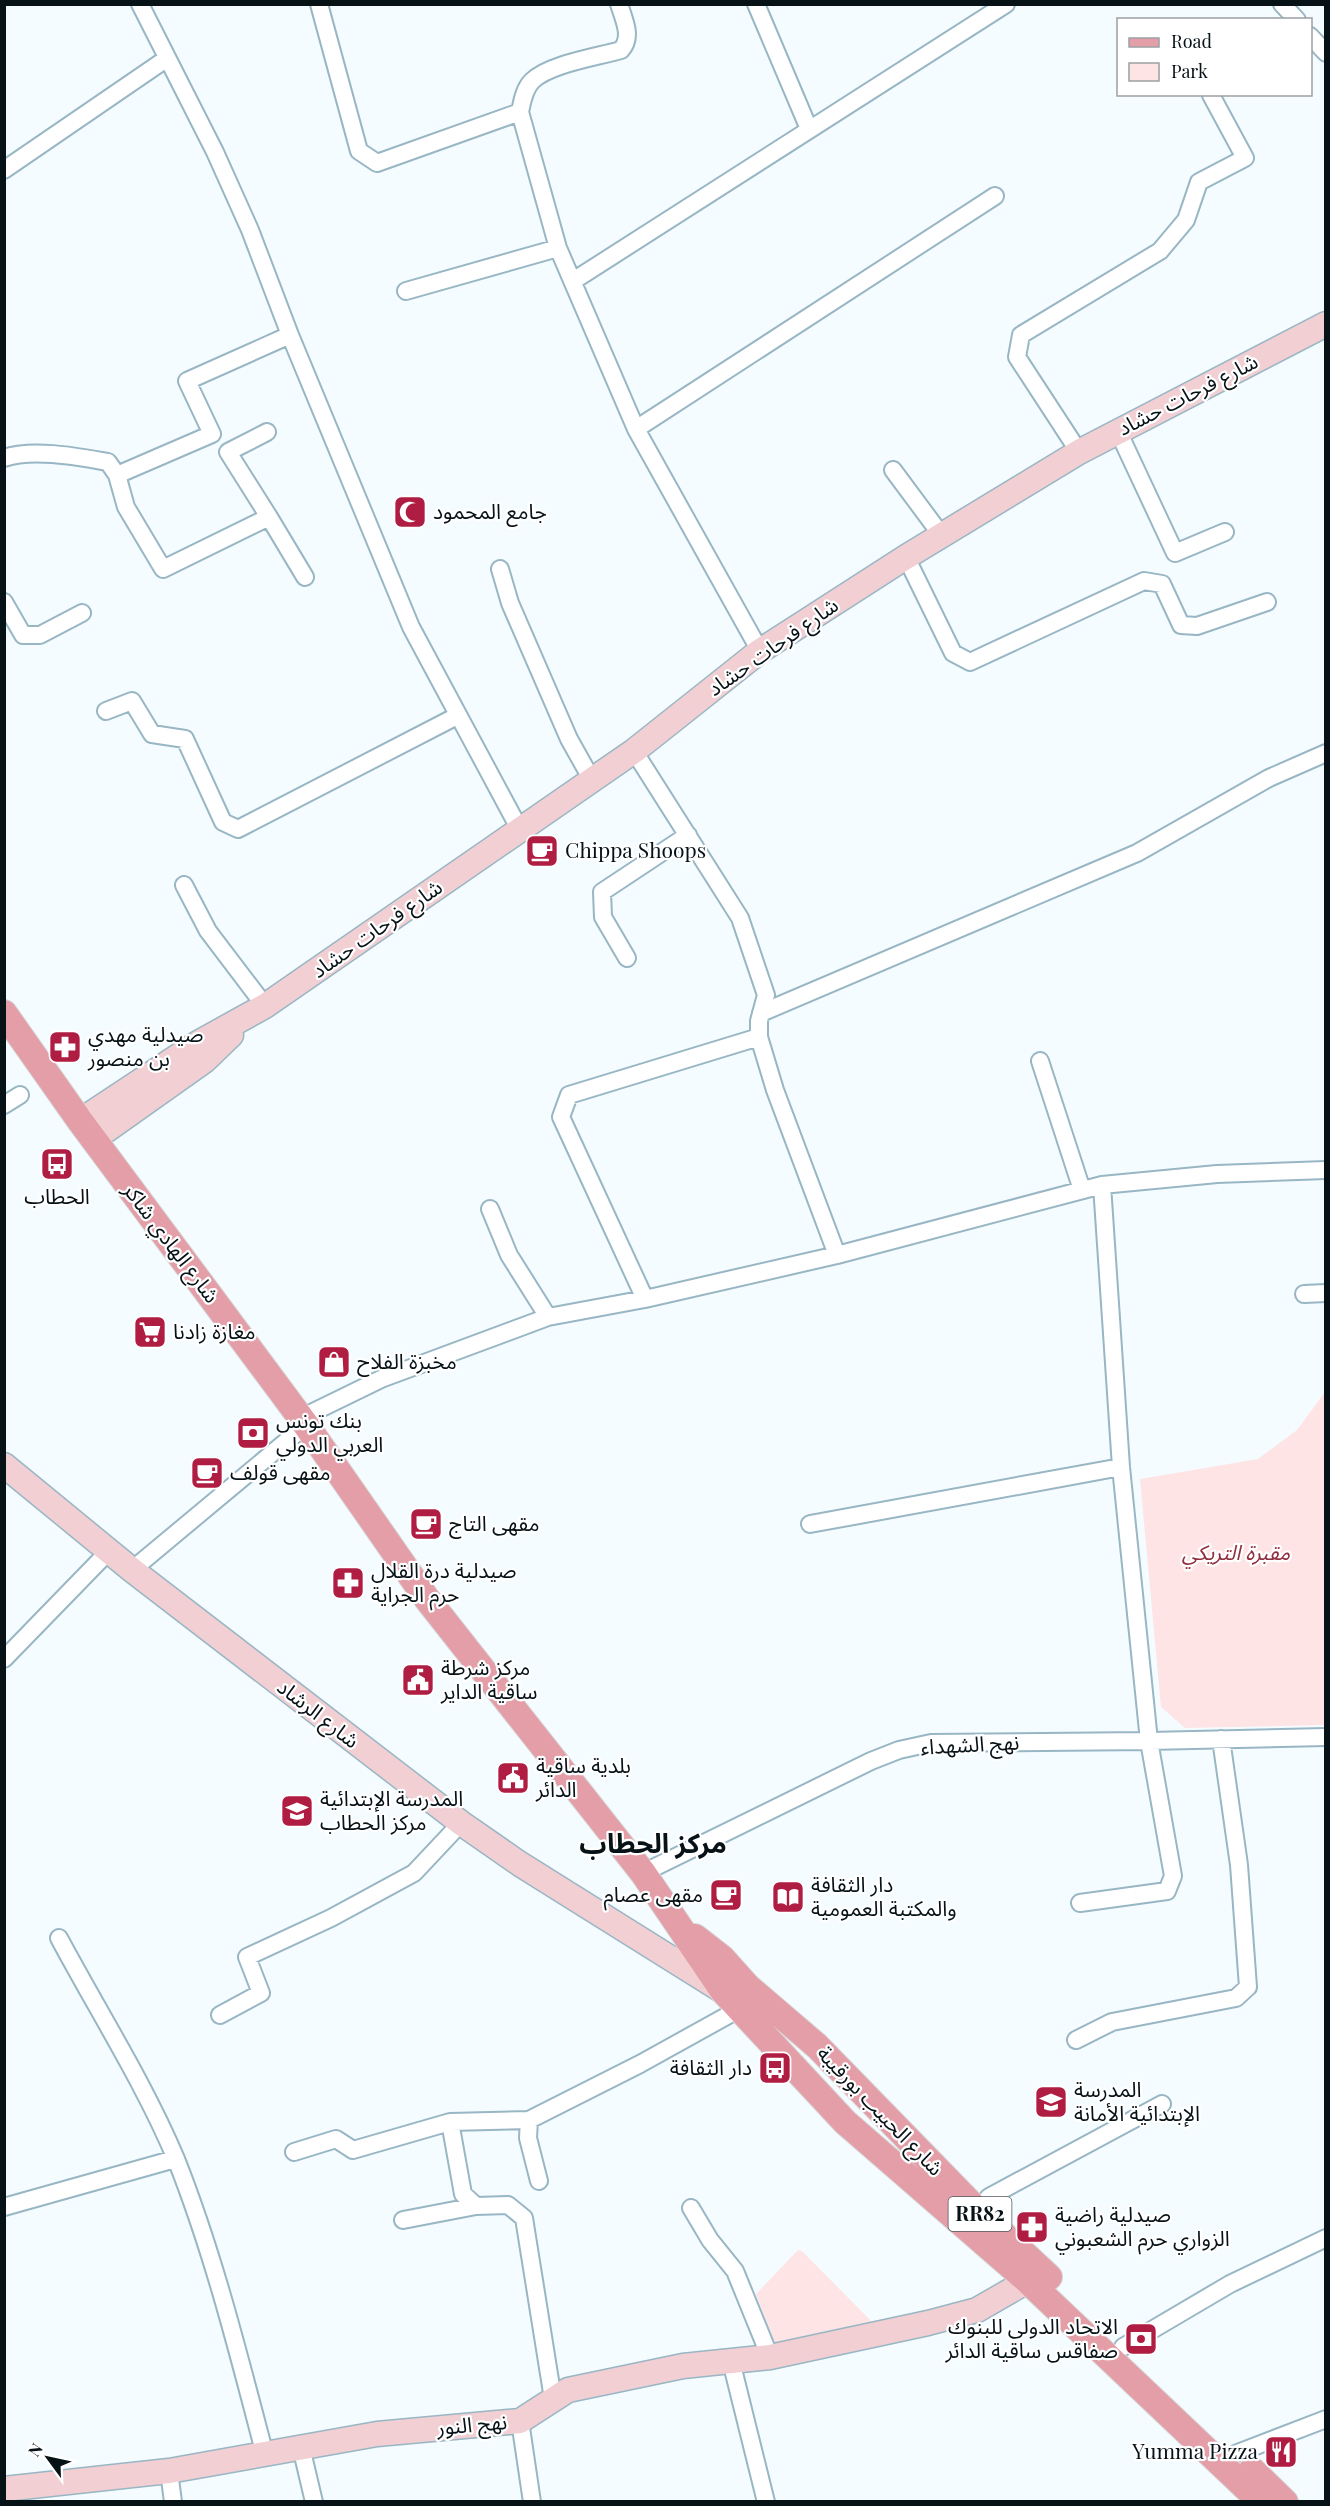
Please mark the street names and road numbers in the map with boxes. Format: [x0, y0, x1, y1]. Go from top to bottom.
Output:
street label: شارع فرحات حشاد [1112, 346, 1263, 443]
street label: شارع فرحات حشاد [701, 590, 845, 703]
street label: شارع فرحات حشاد [305, 872, 449, 985]
street label: شارع الهادي شاكر [114, 1175, 227, 1310]
street label: شارع الرشاد [271, 1672, 366, 1756]
street label: نهج الشهداء [920, 1726, 1020, 1763]
street label: شارع الحبيب بورقيبة [810, 2039, 951, 2183]
road number: RR82 [948, 2197, 1012, 2231]
street label: نهج النور [435, 2406, 508, 2443]

